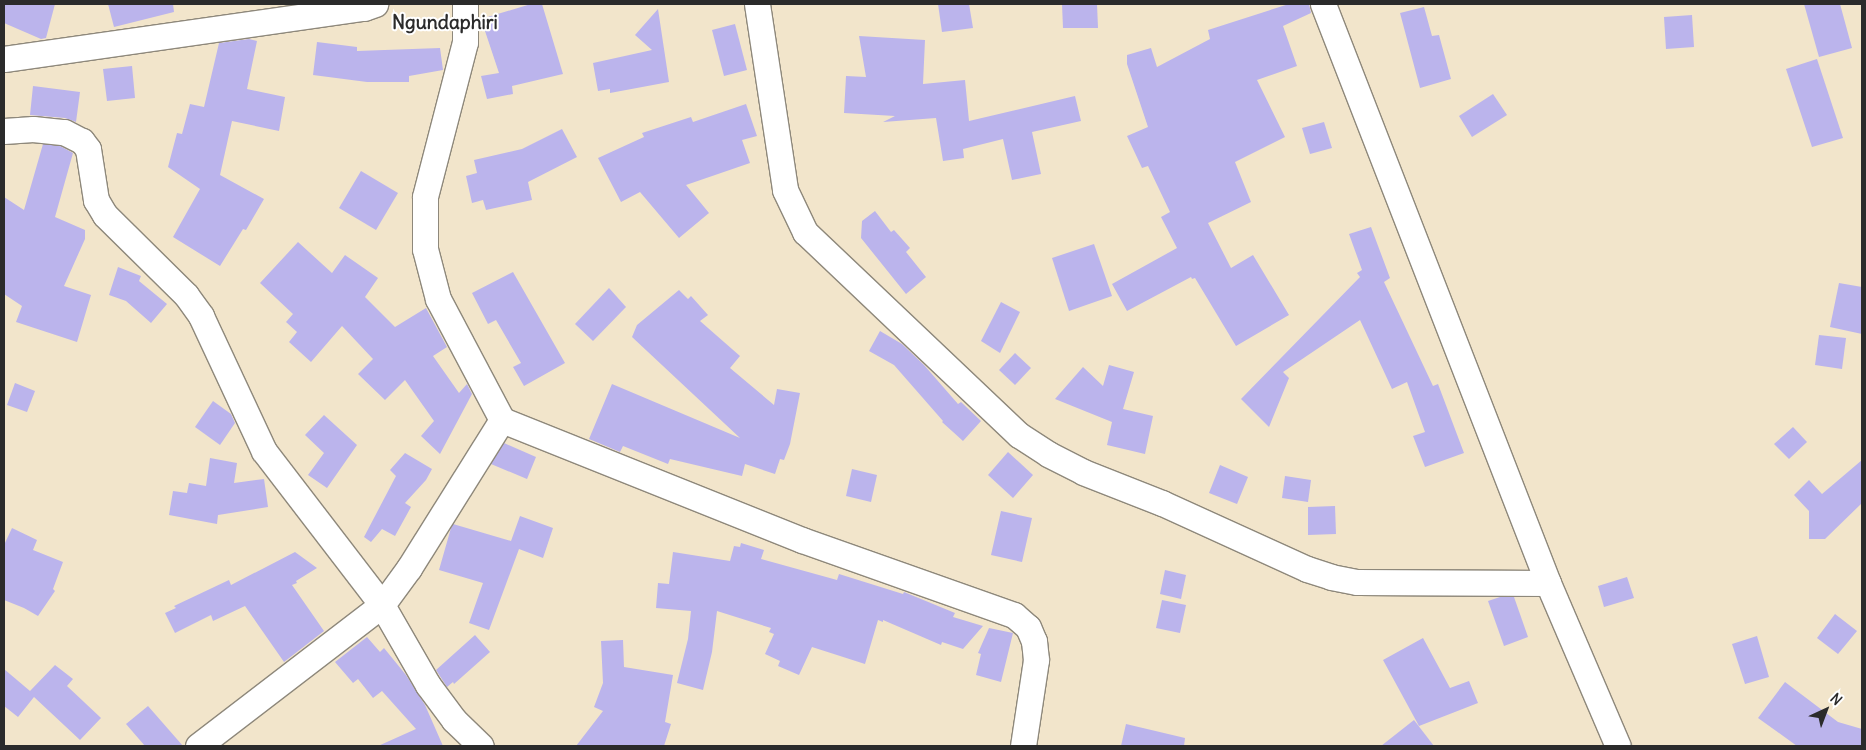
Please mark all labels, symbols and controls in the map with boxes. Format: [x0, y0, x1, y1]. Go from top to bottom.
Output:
district label: Ngundaphiri [392, 12, 498, 34]
north arrow [1801, 685, 1851, 735]
text: N [1827, 689, 1846, 709]

